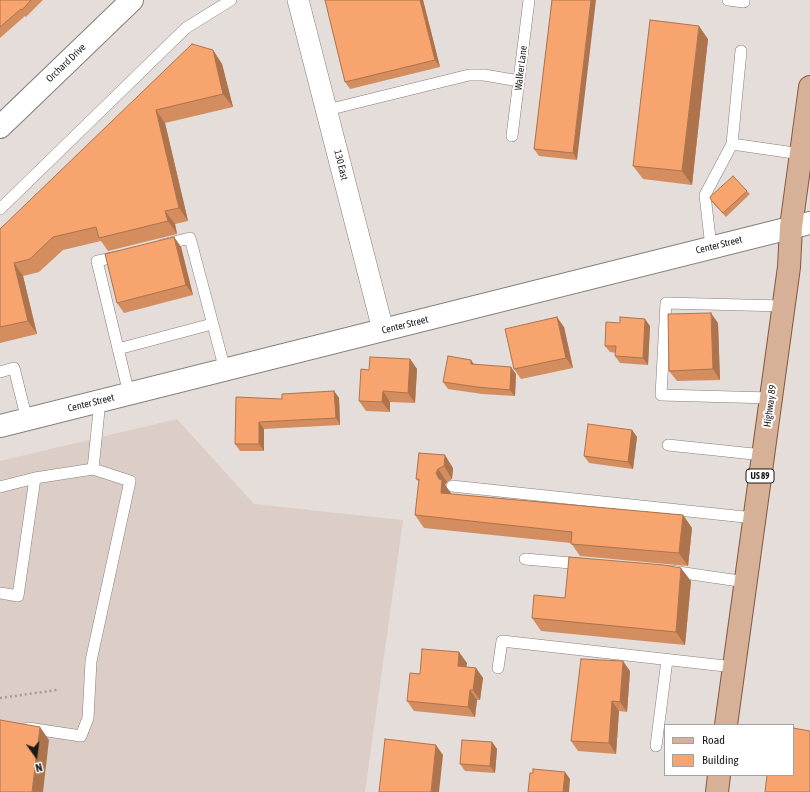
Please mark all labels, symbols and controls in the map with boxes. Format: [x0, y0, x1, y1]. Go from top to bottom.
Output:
street label: Orchard Drive [44, 41, 88, 85]
street label: Walker Lane [512, 45, 530, 91]
street label: 130 East [331, 149, 351, 181]
street label: Center Street [695, 233, 743, 257]
street label: Center Street [381, 313, 429, 337]
street label: Highway 89 [761, 384, 779, 428]
street label: Center Street [67, 391, 115, 415]
road number: US 89 [746, 469, 774, 483]
legend [664, 724, 794, 776]
text: Road [702, 733, 725, 747]
north arrow [16, 736, 56, 776]
text: Building [702, 753, 739, 767]
text: N [34, 761, 44, 774]

